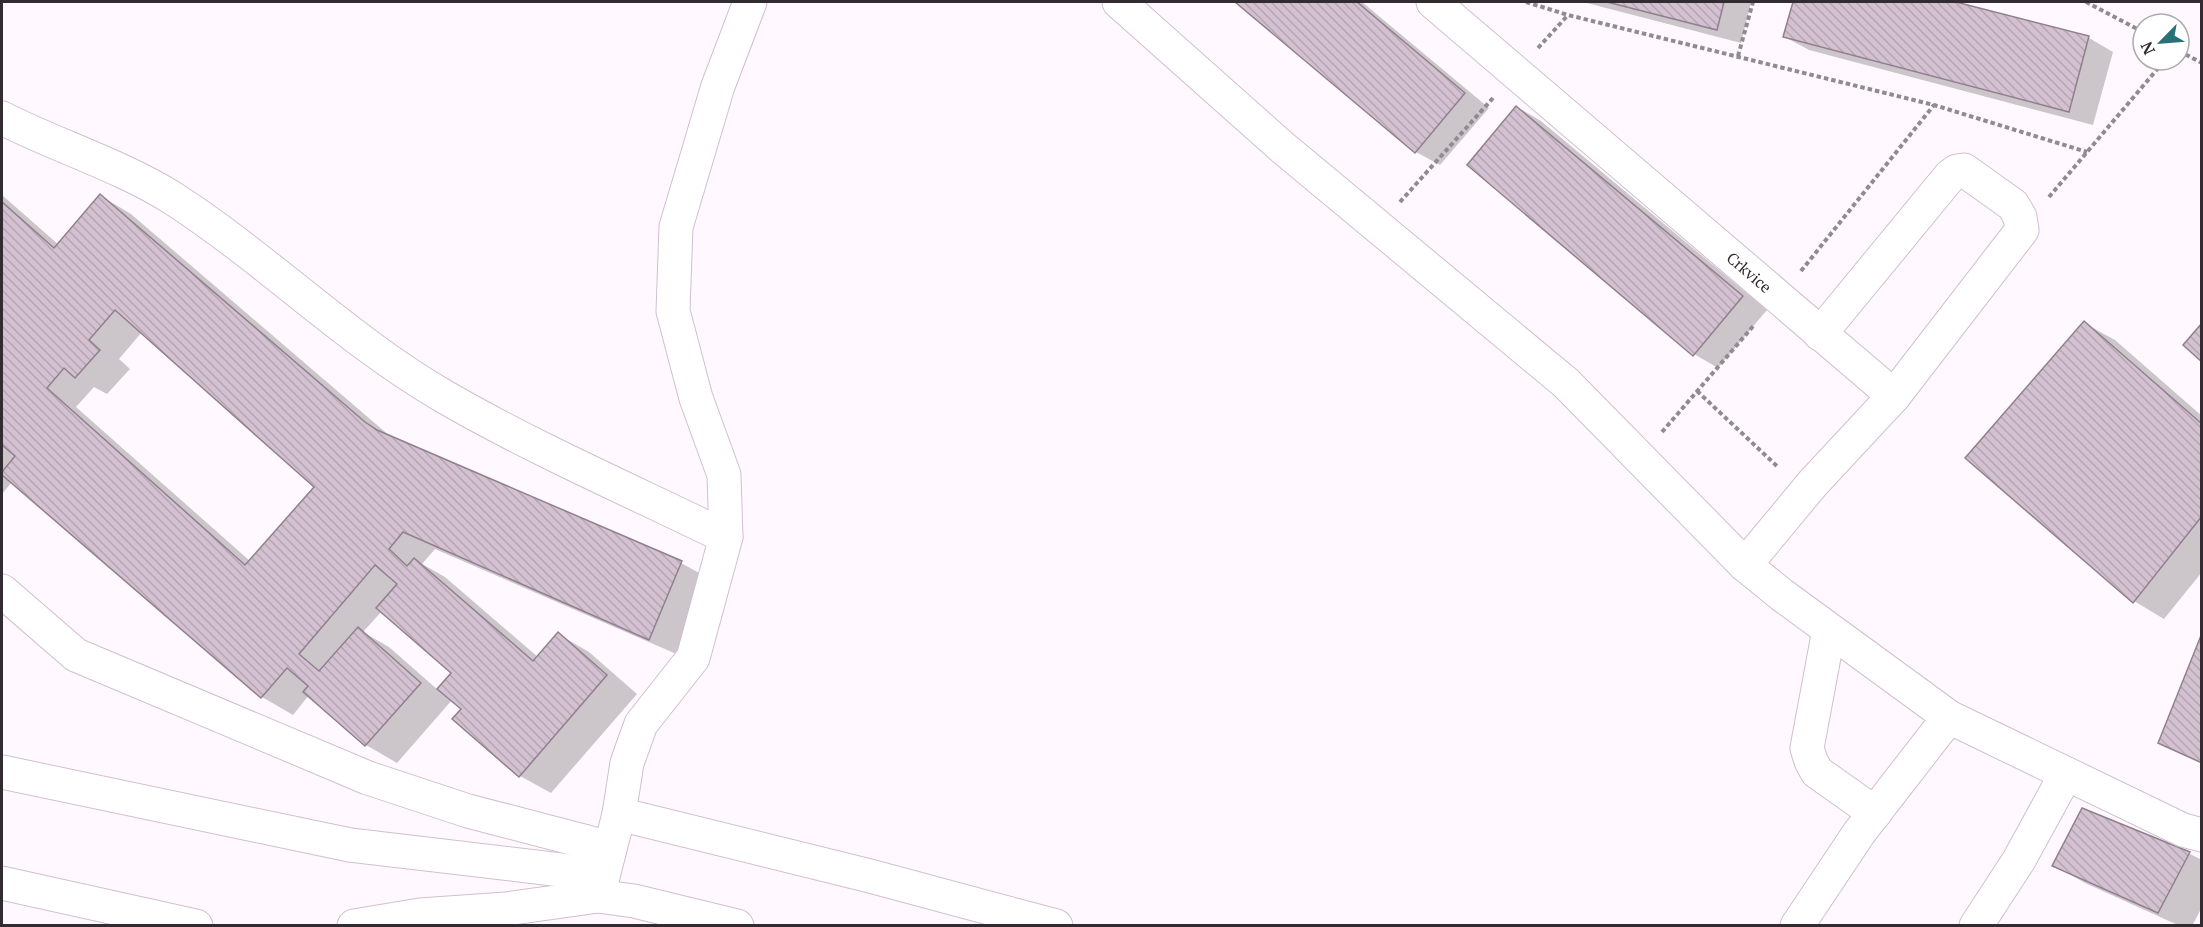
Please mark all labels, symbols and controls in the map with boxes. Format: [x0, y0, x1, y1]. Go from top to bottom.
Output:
north arrow [2131, 12, 2191, 72]
text: N [2135, 38, 2160, 58]
street label: Crkvice [1722, 247, 1776, 298]

